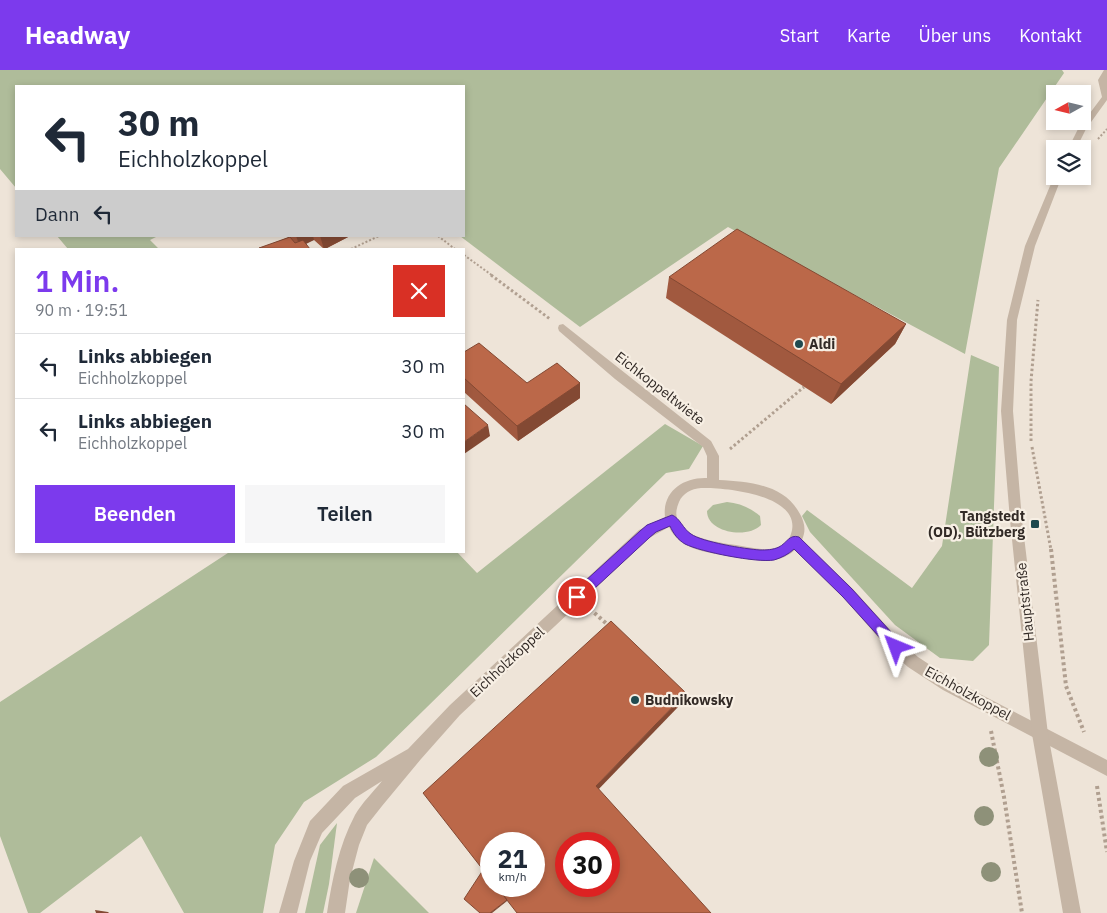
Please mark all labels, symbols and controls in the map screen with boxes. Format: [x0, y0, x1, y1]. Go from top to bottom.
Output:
text: Headway [25, 19, 130, 51]
text: Start [780, 24, 819, 47]
text: Karte [847, 24, 891, 47]
text: Über uns [919, 24, 991, 47]
text: Kontakt [1019, 24, 1082, 47]
north arrow [1046, 85, 1091, 130]
map controls [1046, 85, 1091, 185]
text: 30 m [118, 100, 200, 146]
icon: left [35, 105, 100, 170]
button: layers [1046, 140, 1091, 185]
text: Eichholzkoppel [118, 144, 268, 173]
icon: left [89, 200, 117, 228]
text: Dann [35, 202, 79, 226]
text: 1 Min. [35, 261, 119, 300]
button: close [393, 265, 445, 317]
text: 90 m · 19:51 [35, 300, 128, 320]
place label: Aldi [809, 335, 835, 353]
marker: Aldi [793, 338, 805, 350]
text: Links abbiegen [78, 344, 212, 368]
street label: Eichkoppeltwiete [612, 347, 709, 429]
icon: left [35, 352, 63, 380]
text: 30 m [401, 354, 445, 378]
text: Eichholzkoppel [78, 368, 187, 388]
text: Links abbiegen [78, 409, 212, 433]
icon: left [35, 417, 63, 445]
text: 30 m [401, 419, 445, 443]
text: Eichholzkoppel [78, 433, 187, 453]
button: Beenden [35, 485, 235, 543]
button: Teilen [245, 485, 445, 543]
place label: Tangstedt (OD), Bützberg [928, 507, 1025, 541]
marker: Tangstedt (OD), Bützberg [1029, 518, 1041, 530]
street label: Hauptstraße [1012, 561, 1038, 642]
pin [556, 576, 598, 618]
icon: arrive [563, 583, 591, 611]
position arrow [869, 620, 921, 672]
street label: Eichholzkoppel [466, 623, 548, 701]
street label: Eichholzkoppel [922, 662, 1014, 724]
place label: Budnikowsky [645, 691, 734, 709]
marker: Budnikowsky [629, 694, 641, 706]
speed limit sign: 30 [555, 832, 620, 897]
text: 21 [497, 842, 528, 875]
text: km/h [498, 869, 527, 884]

